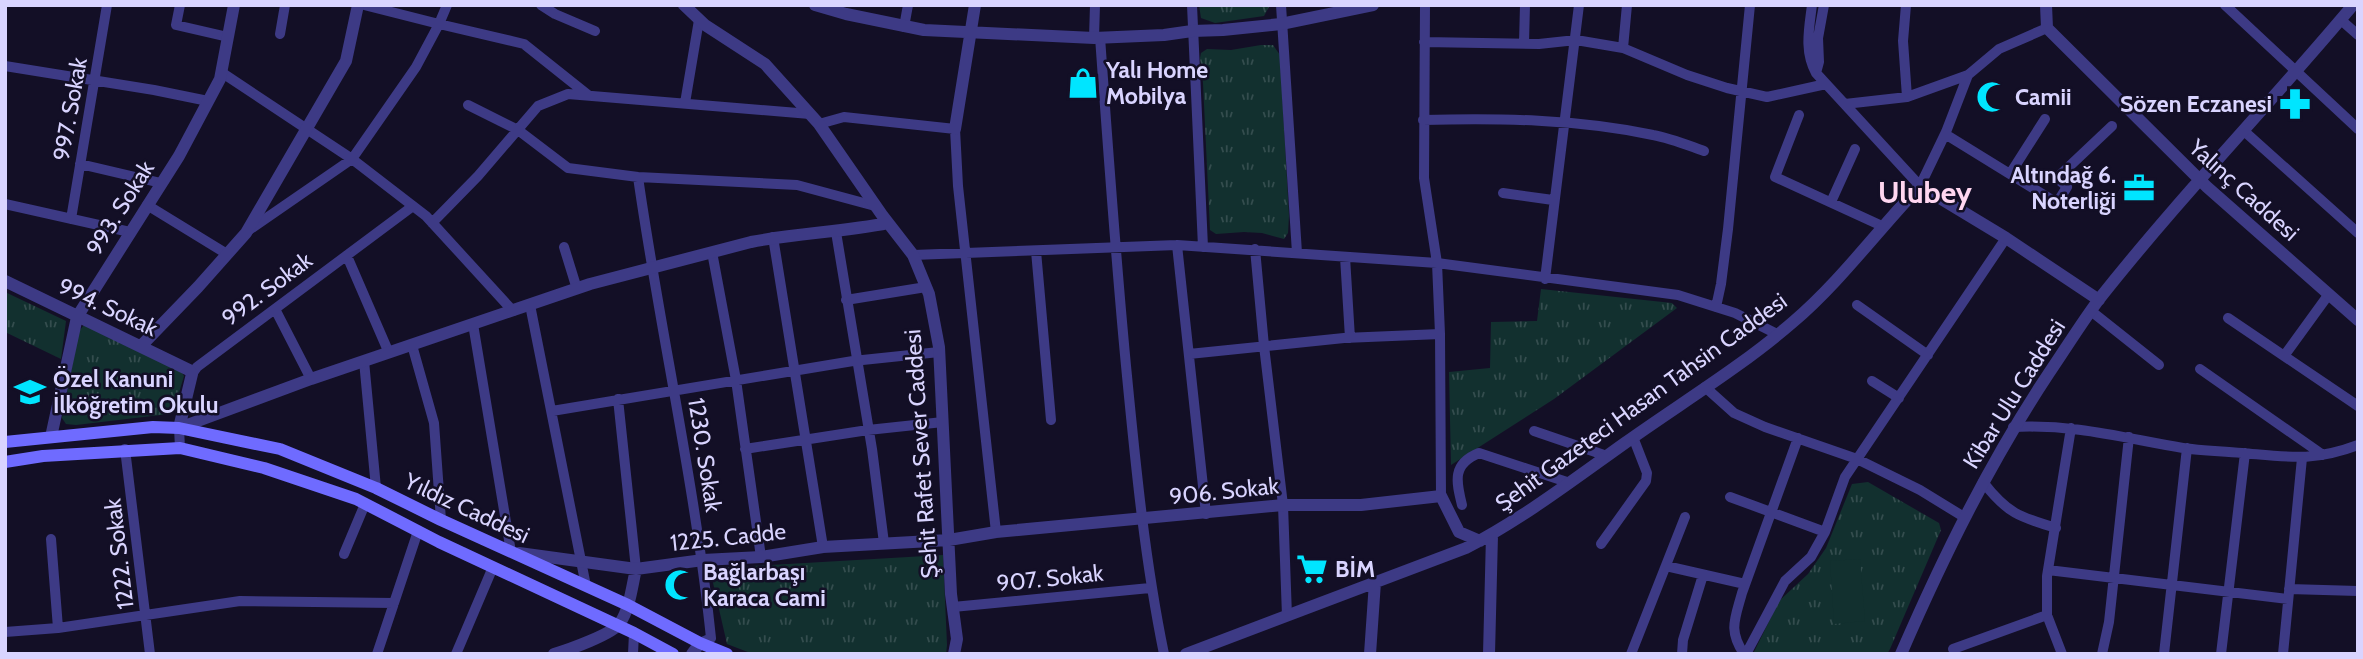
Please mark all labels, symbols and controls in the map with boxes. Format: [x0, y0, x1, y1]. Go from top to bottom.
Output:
street label: 997. Sokak [47, 54, 93, 163]
place label: Yalı Home Mobilya [1105, 56, 1208, 110]
shop icon: Yalı Home Mobilya [1066, 66, 1100, 100]
mosque icon: Camii [1975, 80, 2009, 114]
place label: Camii [2015, 83, 2072, 111]
pharmacy icon: Sözen Eczanesi [2278, 87, 2312, 121]
place label: Sözen Eczanesi [2120, 90, 2272, 118]
street label: Yalınç Caddesi [2183, 133, 2305, 247]
street label: 993. Sokak [80, 155, 160, 260]
place label: Altındağ 6. Noterliği [2010, 161, 2116, 215]
office icon: Altındağ 6. Noterliği [2122, 171, 2156, 205]
district label: Ulubey [1878, 174, 1973, 211]
street label: 992. Sokak [216, 246, 318, 332]
street label: 994. Sokak [54, 272, 163, 343]
street label: Şehit Gazeteci Hasan Tahsin Caddesi [1490, 287, 1792, 517]
street label: Kibar Ulu Caddesi [1957, 314, 2071, 474]
street label: Şehit Rafet Sever Caddesi [898, 329, 944, 579]
place label: Özel Kanuni İlköğretim Okulu [53, 365, 218, 419]
school or university icon: Özel Kanuni İlköğretim Okulu [13, 375, 47, 409]
street label: 1230. Sokak [682, 396, 728, 515]
street label: Yıldız Caddesi [399, 466, 534, 549]
street label: 906. Sokak [1168, 471, 1281, 511]
street label: 1222. Sokak [98, 496, 140, 611]
street label: 1225. Cadde [669, 517, 788, 557]
supermarket icon: BİM [1295, 552, 1329, 586]
place label: BİM [1335, 555, 1375, 583]
place label: Bağlarbaşı Karaca Cami [703, 558, 826, 612]
street label: 907. Sokak [995, 558, 1105, 598]
mosque icon: Bağlarbaşı Karaca Cami [663, 568, 697, 602]

